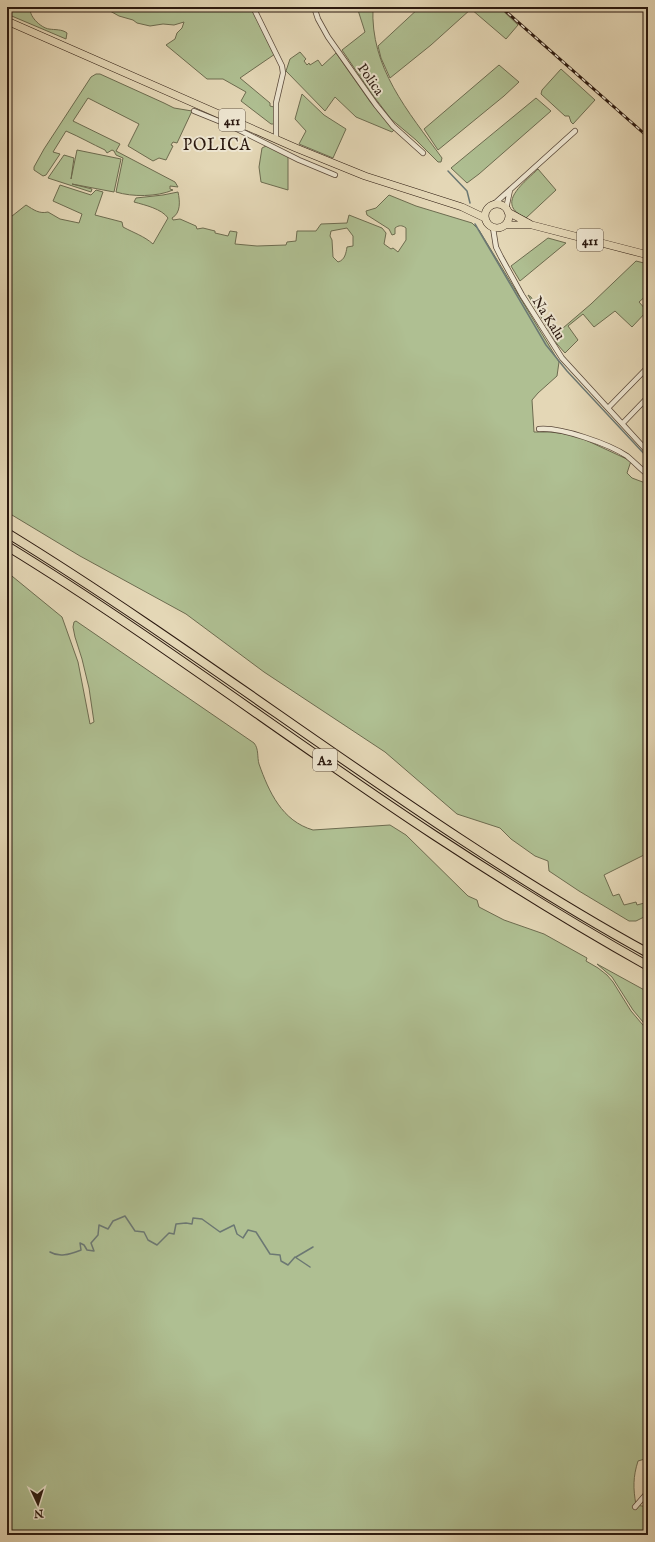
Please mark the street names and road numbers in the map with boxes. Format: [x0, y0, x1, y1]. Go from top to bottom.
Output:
street label: Polica [353, 60, 388, 100]
road number: 411 [219, 109, 245, 131]
road number: 411 [577, 229, 603, 251]
street label: Na Kalu [528, 293, 569, 344]
road number: A2 [313, 749, 337, 771]

